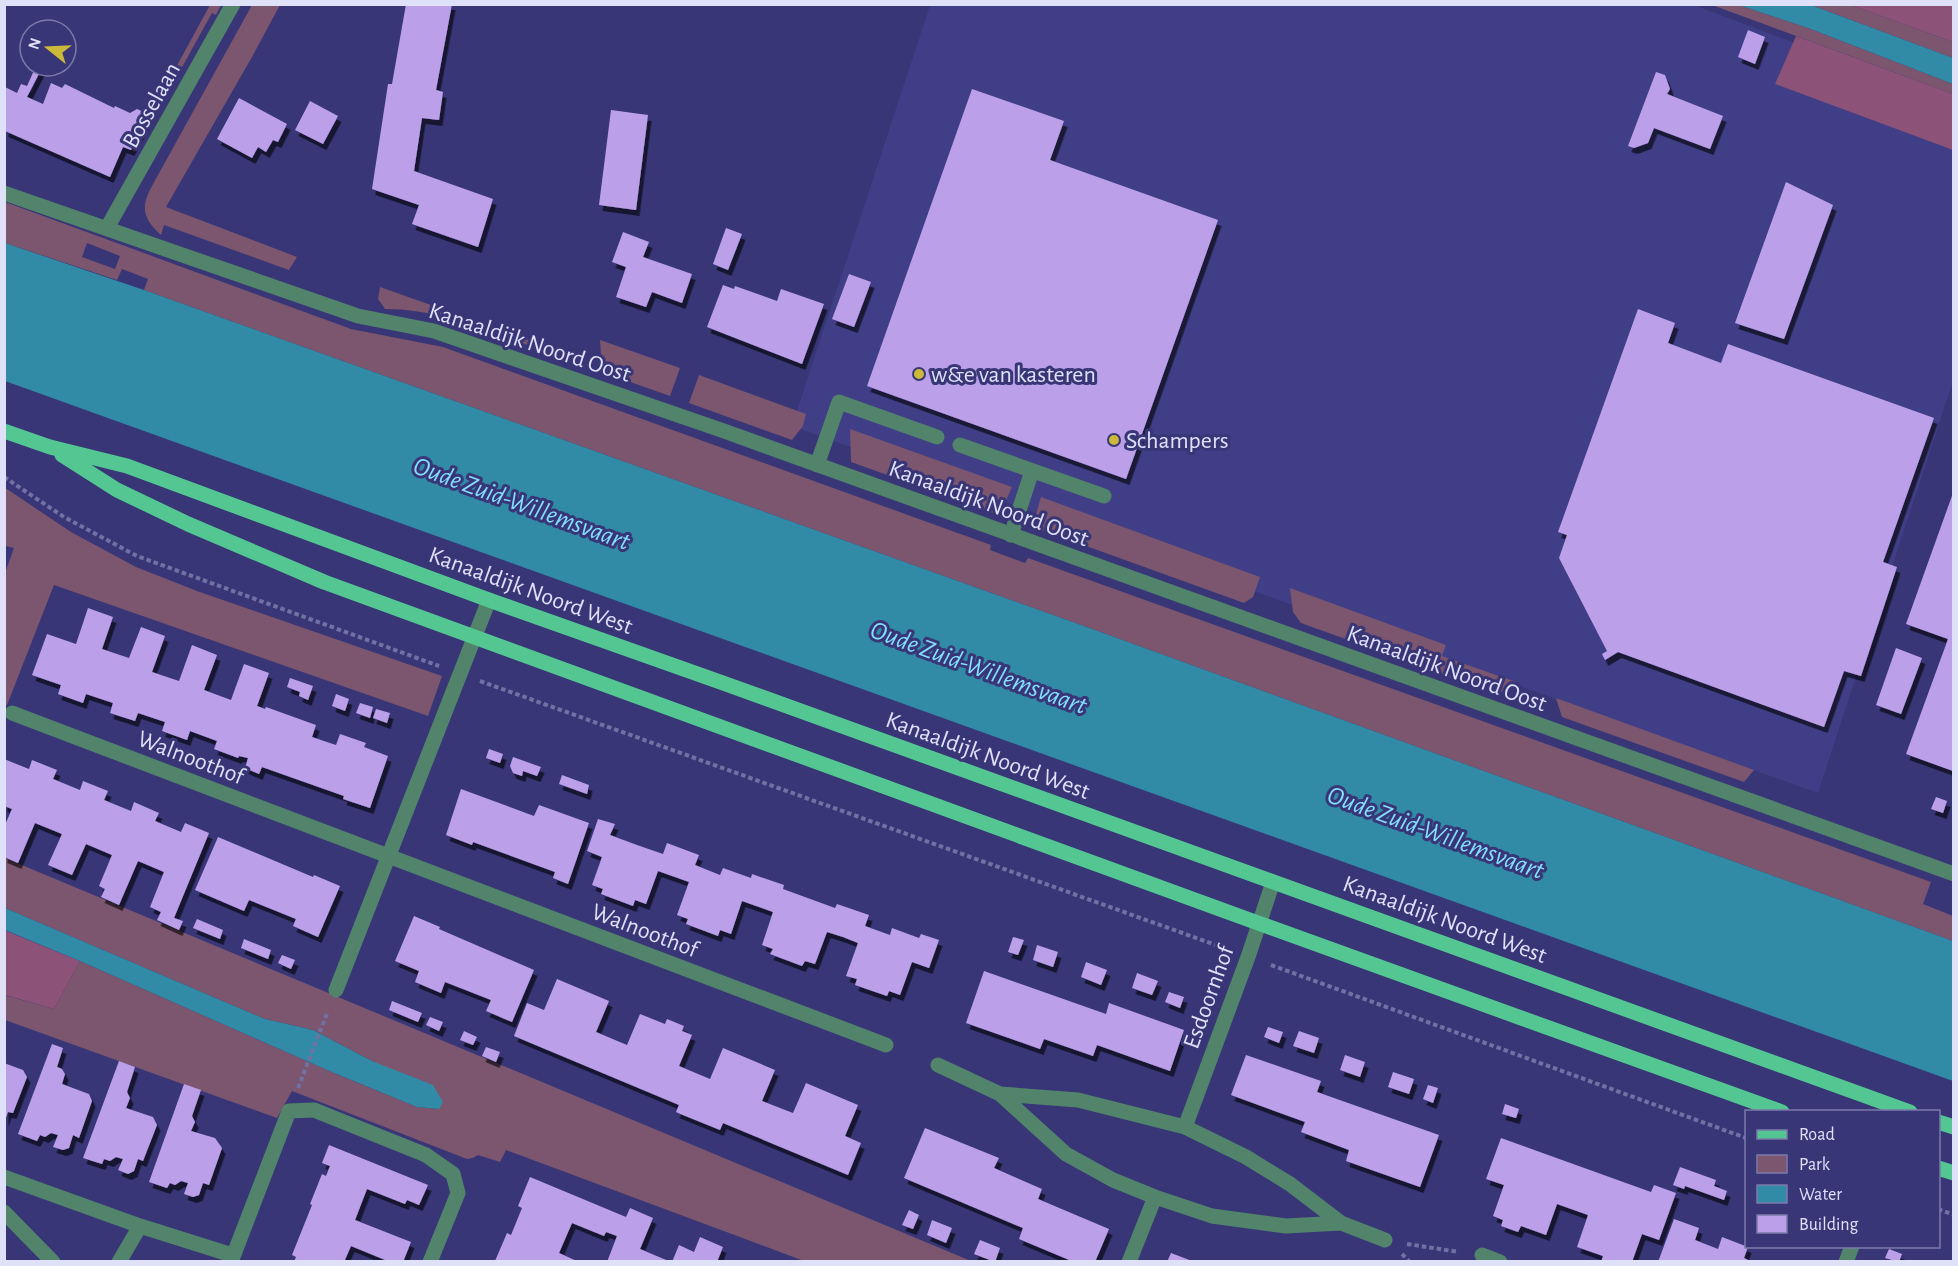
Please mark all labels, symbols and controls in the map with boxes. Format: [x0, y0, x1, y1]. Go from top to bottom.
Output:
north arrow [18, 18, 78, 78]
text: N [25, 36, 44, 51]
street label: Bosselaan [119, 59, 185, 152]
street label: Kanaaldijk Noord Oost [426, 299, 634, 387]
place label: w&e van kasteren [931, 363, 1096, 387]
marker: w&e van kasteren [912, 367, 926, 381]
place label: Schampers [1126, 429, 1229, 453]
marker: Schampers [1107, 433, 1121, 447]
water label: Oude Zuid-Willemsvaart [410, 453, 634, 555]
street label: Kanaaldijk Noord Oost [886, 457, 1092, 551]
street label: Kanaaldijk Noord West [426, 543, 636, 639]
water label: Oude Zuid-Willemsvaart [867, 617, 1091, 719]
street label: Kanaaldijk Noord Oost [1344, 622, 1550, 716]
street label: Kanaaldijk Noord West [883, 708, 1093, 804]
street label: Walnoothof [134, 727, 249, 790]
water label: Oude Zuid-Willemsvaart [1324, 782, 1548, 884]
street label: Kanaaldijk Noord West [1340, 872, 1550, 968]
street label: Walnoothof [588, 900, 703, 963]
street label: Esdoornhof [1179, 941, 1239, 1052]
legend [1745, 1110, 1940, 1248]
text: Road [1799, 1126, 1835, 1144]
text: Park [1799, 1156, 1831, 1174]
text: Water [1799, 1186, 1842, 1204]
text: Building [1799, 1216, 1859, 1234]

